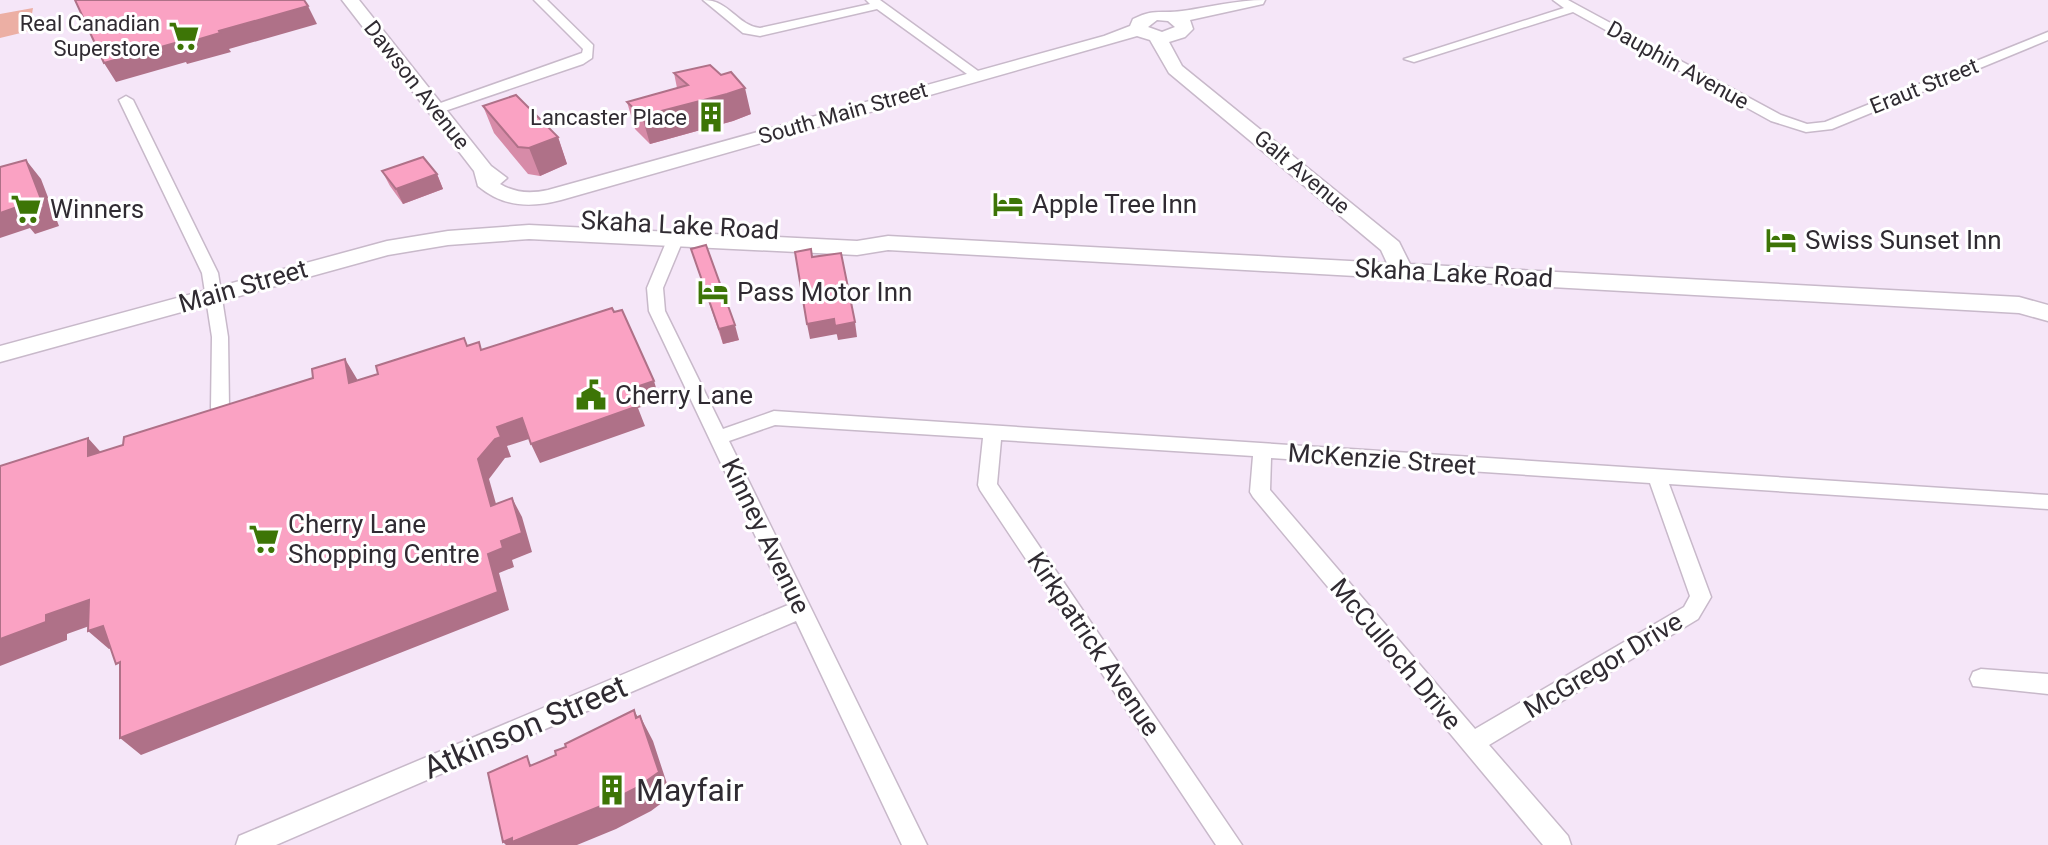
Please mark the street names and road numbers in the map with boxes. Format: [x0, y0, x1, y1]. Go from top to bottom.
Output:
street label: Dawson Avenue [359, 16, 475, 154]
street label: Dauphin Avenue [1603, 16, 1753, 114]
street label: Eraut Street [1866, 53, 1982, 119]
street label: South Main Street [756, 77, 930, 149]
street label: Galt Avenue [1249, 125, 1355, 219]
street label: Skaha Lake Road [580, 205, 780, 245]
street label: Main Street [175, 253, 311, 319]
street label: Skaha Lake Road [1354, 253, 1554, 293]
street label: McKenzie Street [1287, 437, 1477, 481]
street label: Kinney Avenue [716, 454, 816, 618]
street label: Kirkpatrick Avenue [1021, 546, 1167, 742]
street label: McCulloch Drive [1324, 572, 1468, 736]
street label: McGregor Drive [1518, 606, 1688, 724]
street label: Atkinson Street [417, 667, 633, 787]

